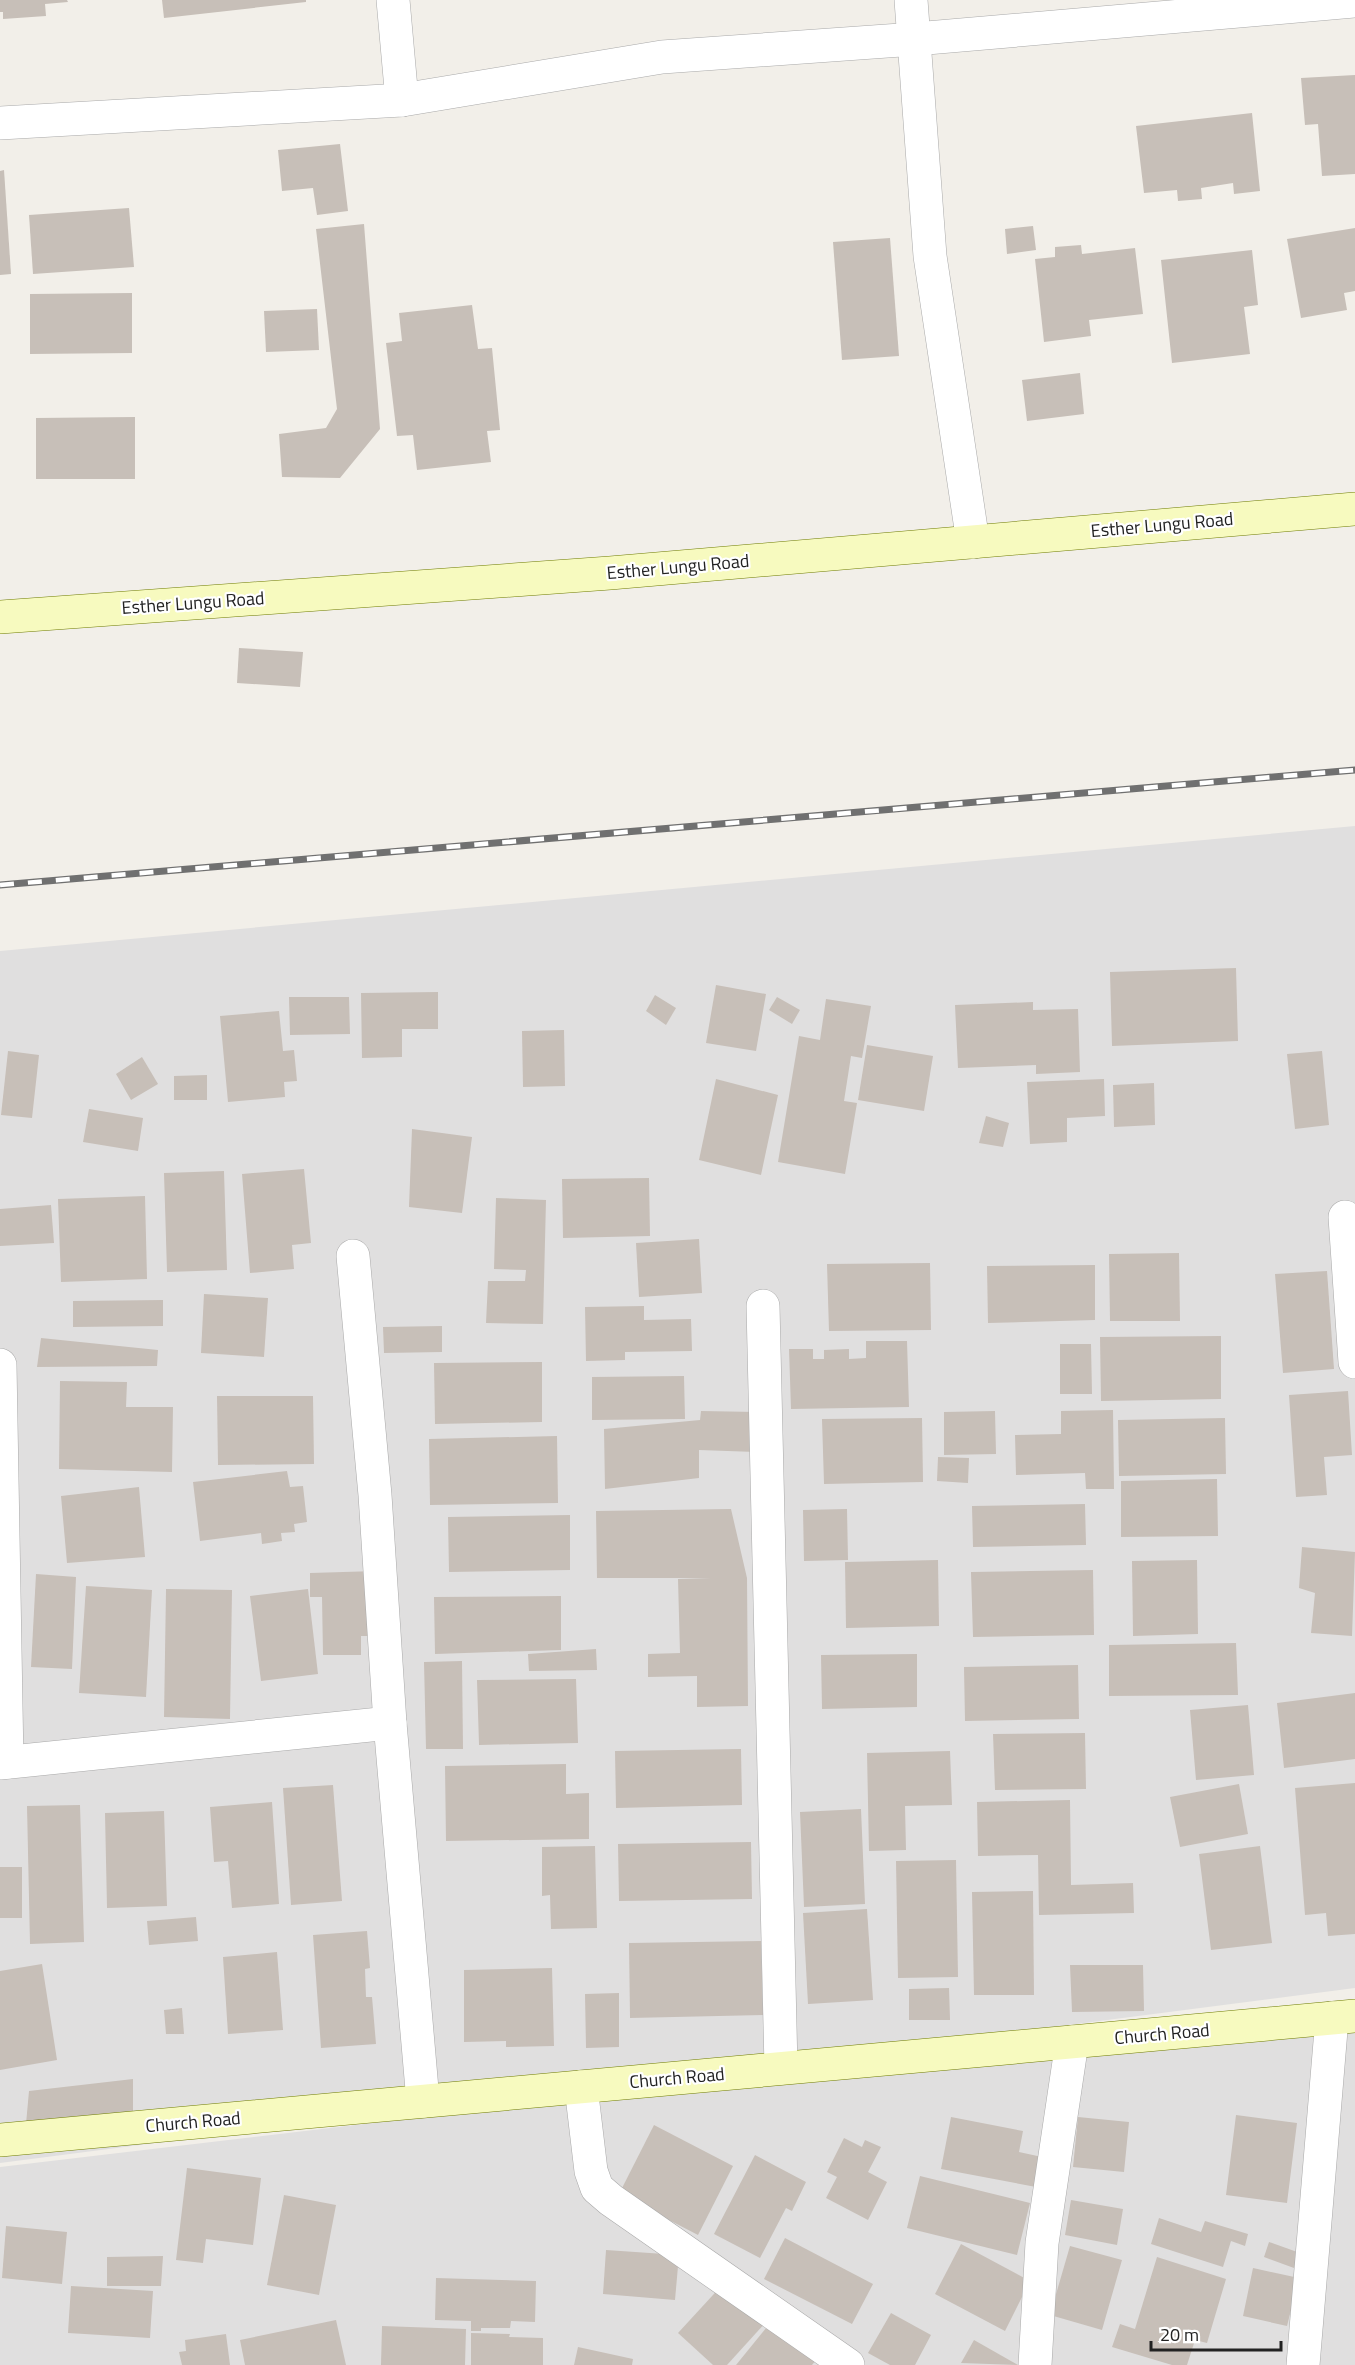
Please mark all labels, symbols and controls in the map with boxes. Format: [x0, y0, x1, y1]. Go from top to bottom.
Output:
street label: Esther Lungu Road [1090, 505, 1234, 544]
street label: Esther Lungu Road [606, 547, 750, 586]
street label: Esther Lungu Road [121, 584, 265, 621]
street label: Church Road [1113, 2016, 1211, 2051]
street label: Church Road [628, 2060, 726, 2095]
street label: Church Road [144, 2104, 242, 2139]
scale bar [1151, 2314, 1282, 2352]
text: 20 m [1160, 2321, 1199, 2348]

